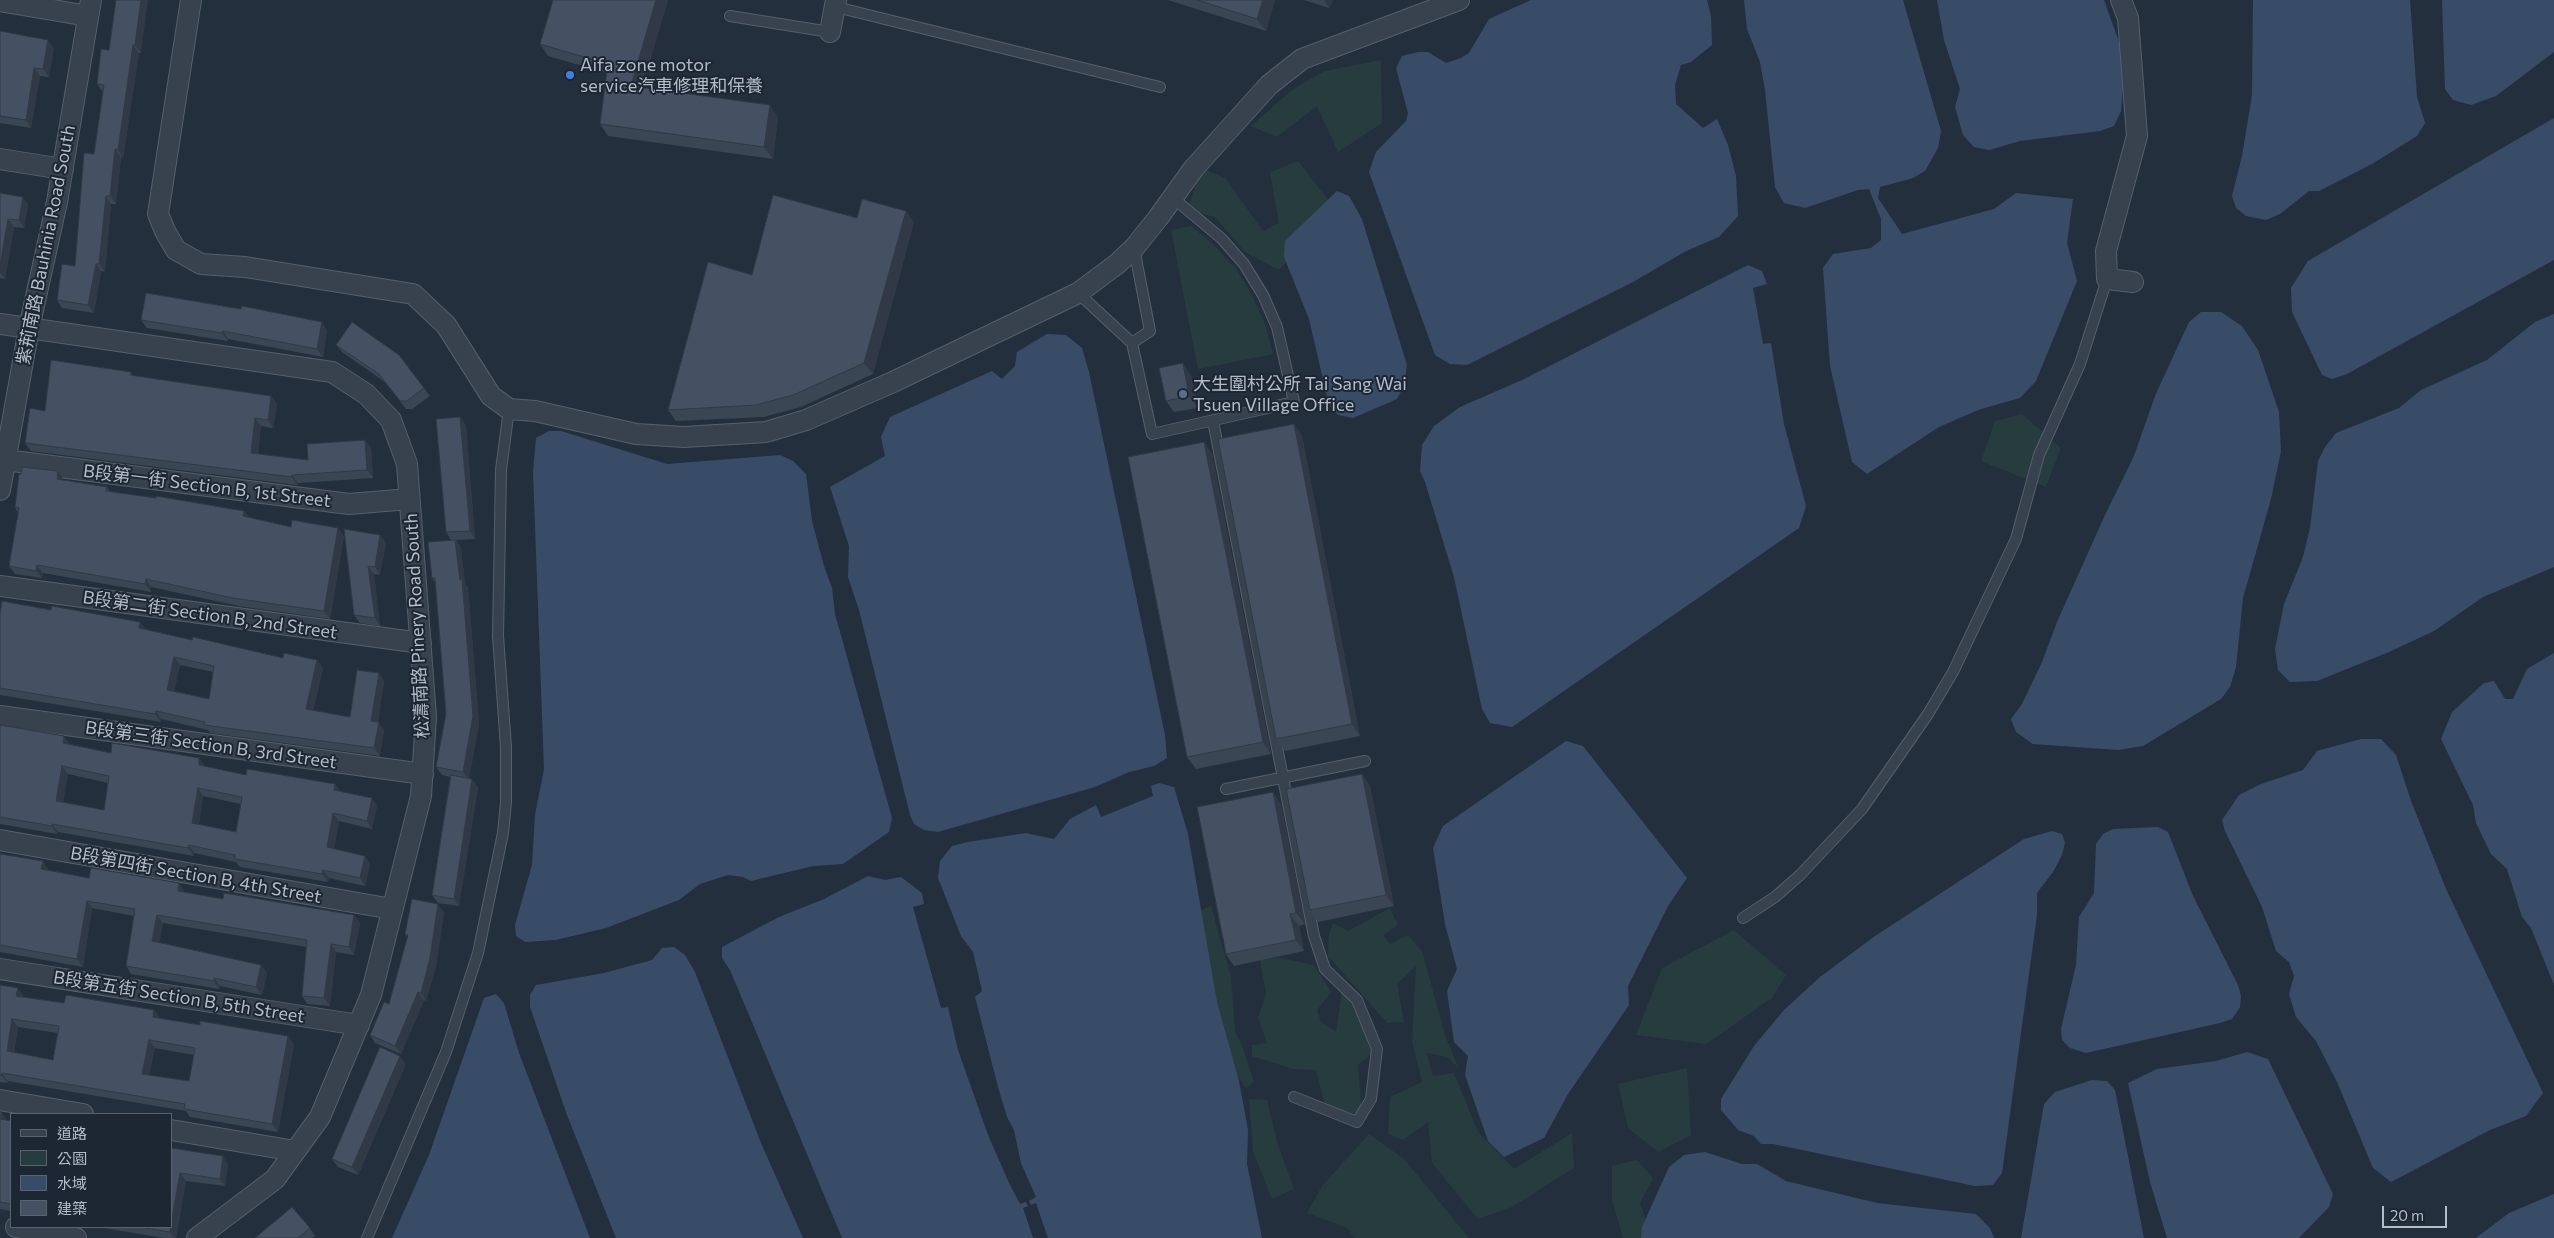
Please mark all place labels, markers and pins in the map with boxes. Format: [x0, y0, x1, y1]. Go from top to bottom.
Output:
place label: Aifa zone motor service汽車修理和保養 [580, 54, 763, 96]
marker: Aifa zone motor service汽車修理和保養 [564, 69, 576, 81]
place label: 大生圍村公所 Tai Sang Wai Tsuen Village Office [1193, 373, 1407, 416]
marker: 大生圍村公所 Tai Sang Wai Tsuen Village Office [1177, 388, 1189, 400]

